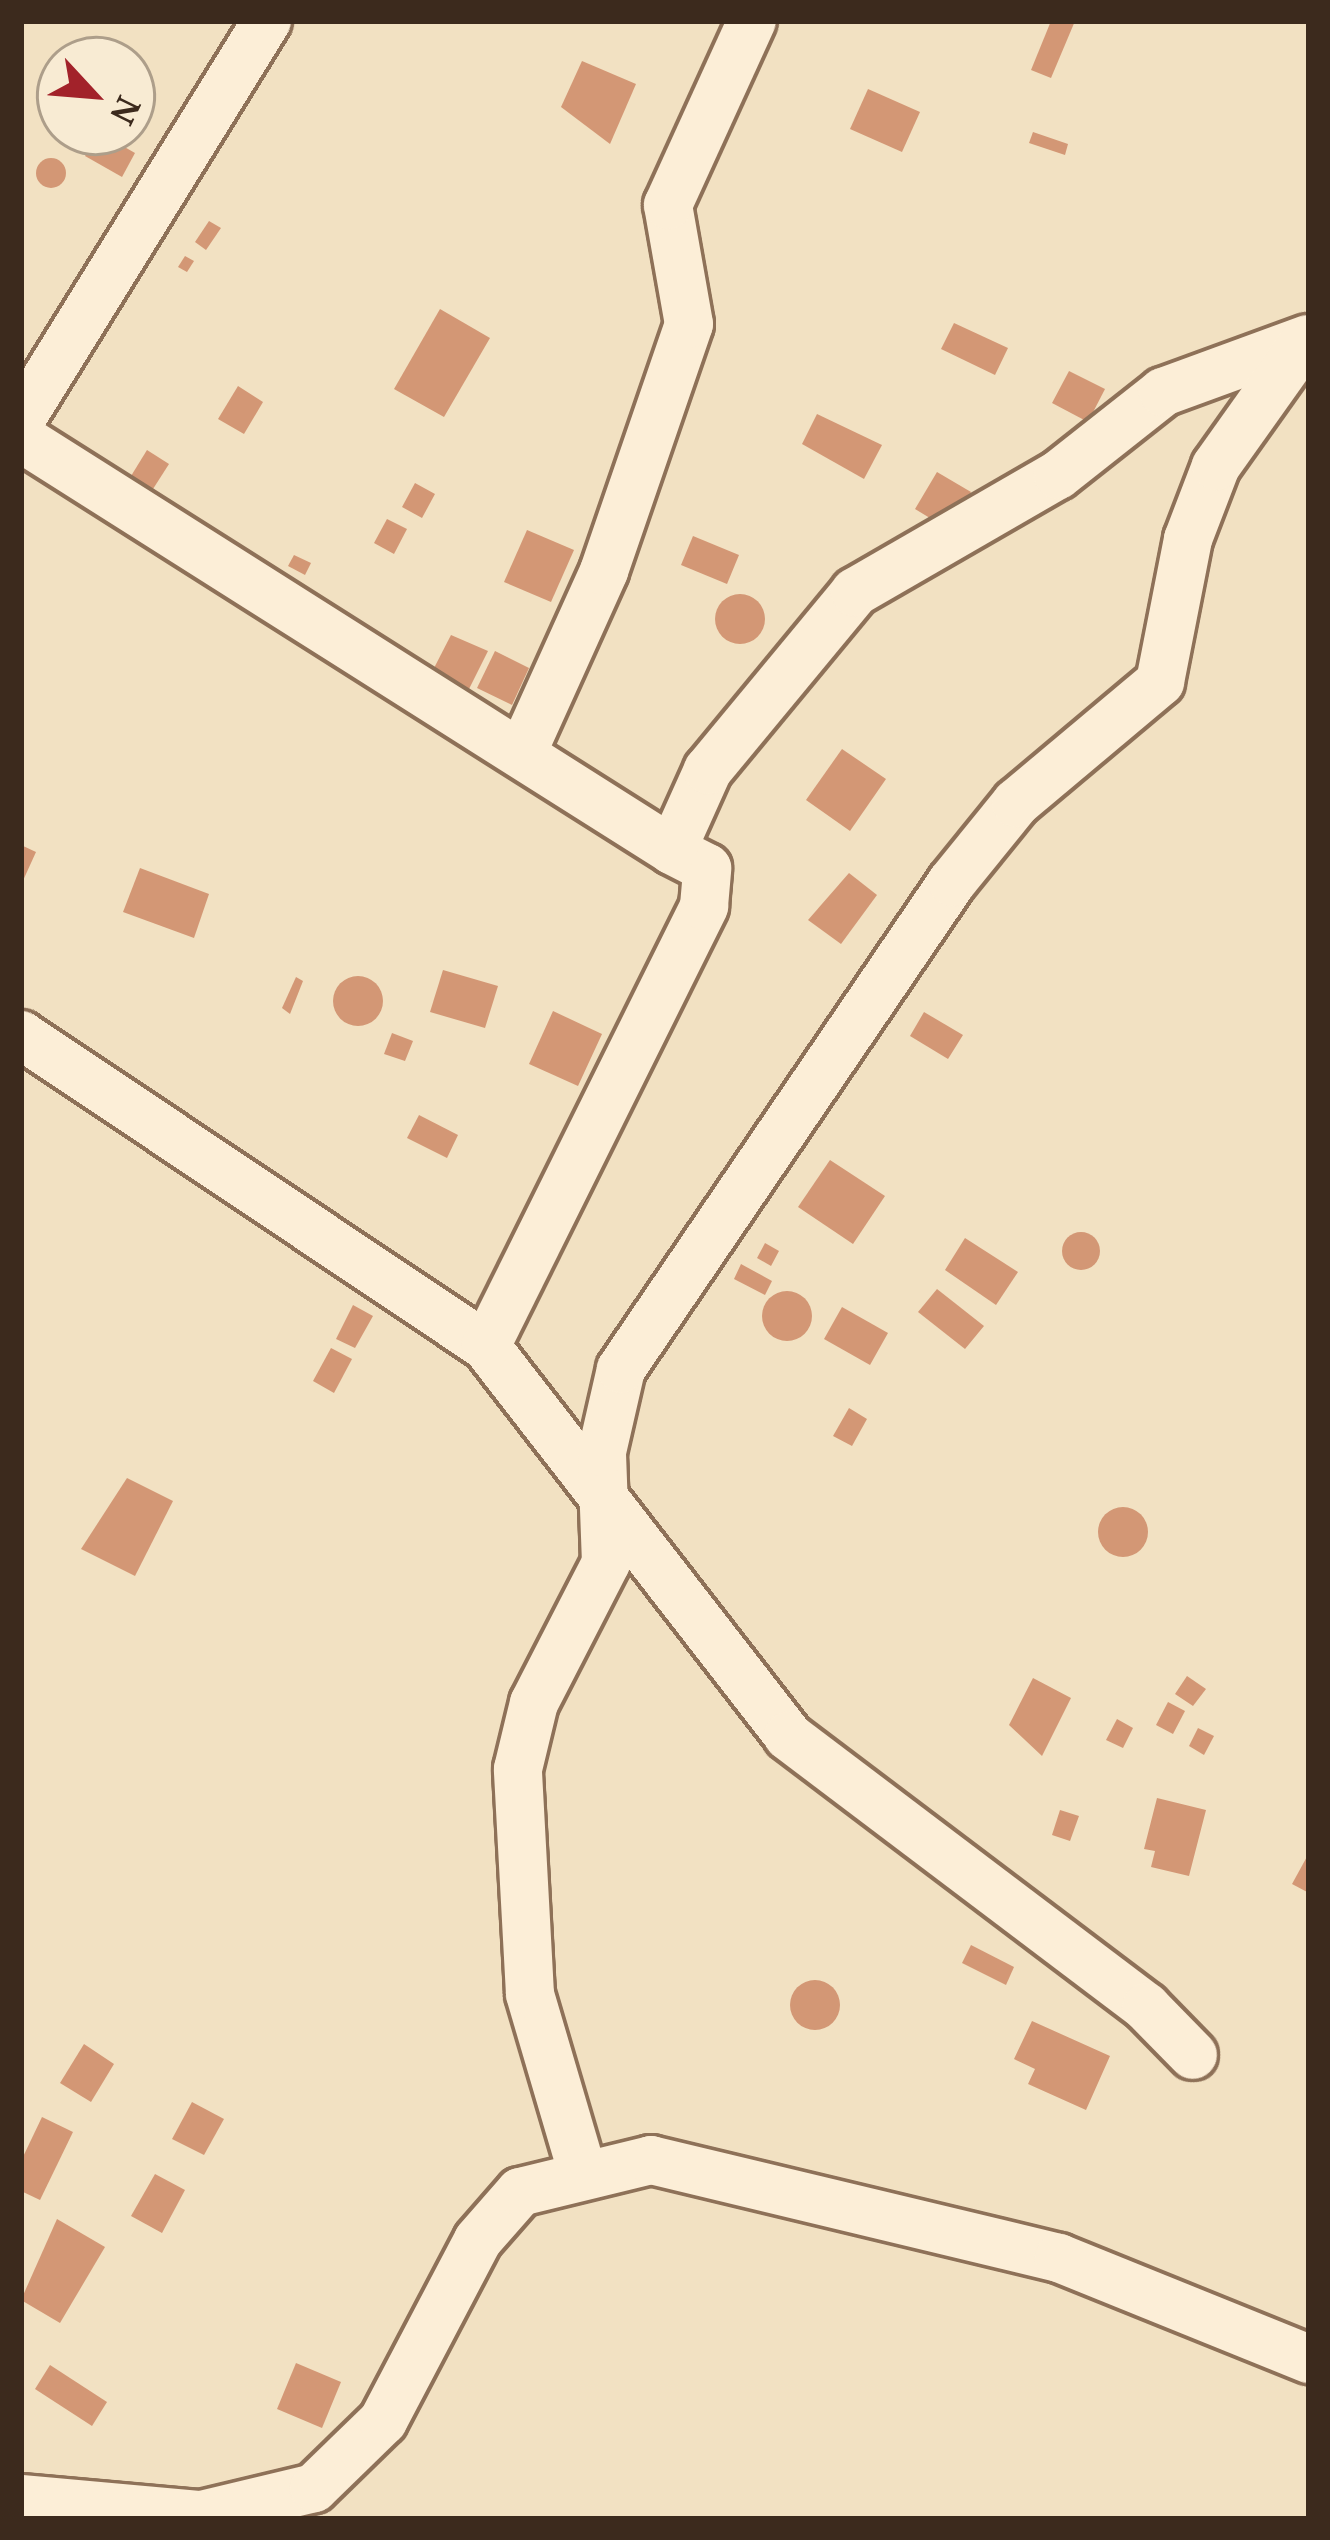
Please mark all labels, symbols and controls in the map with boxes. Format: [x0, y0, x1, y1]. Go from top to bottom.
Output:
north arrow [36, 36, 156, 156]
text: N [100, 89, 152, 132]

